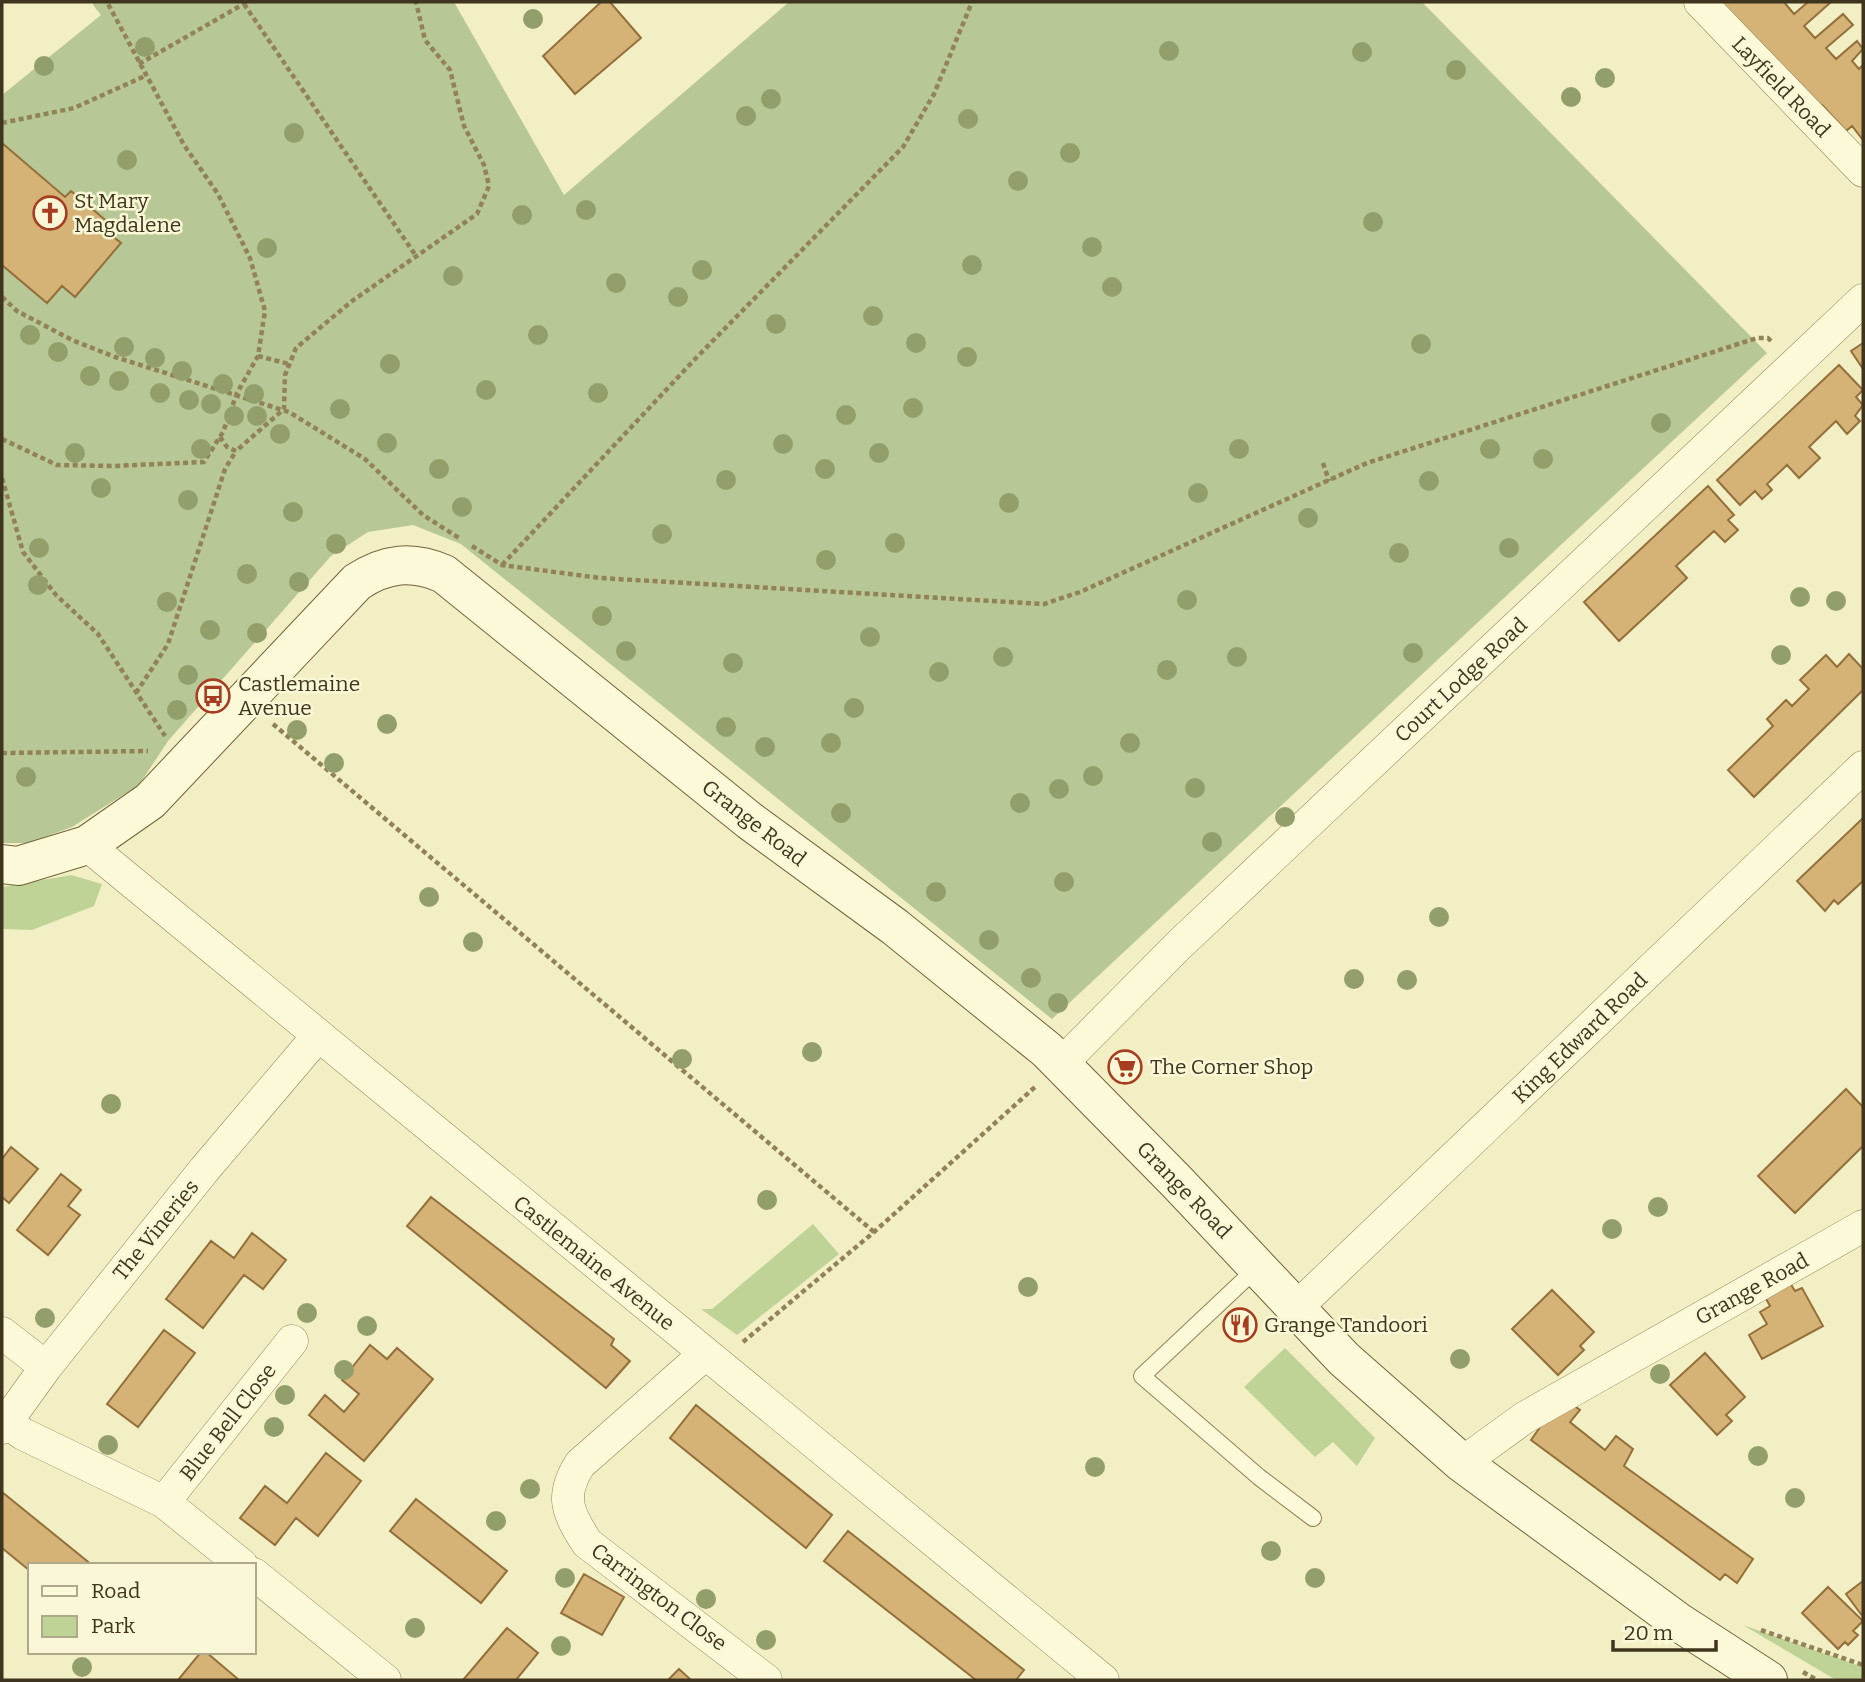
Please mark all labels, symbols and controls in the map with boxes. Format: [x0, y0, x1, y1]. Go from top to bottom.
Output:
street label: Layfield Road [1726, 31, 1836, 143]
place label: St Mary Magdalene [74, 188, 181, 238]
church icon: St Mary Magdalene [31, 194, 69, 232]
street label: Court Lodge Road [1389, 612, 1533, 748]
place label: Castlemaine Avenue [238, 671, 360, 721]
bus stop icon: Castlemaine Avenue [194, 677, 232, 715]
street label: Grange Road [697, 774, 811, 872]
street label: King Edward Road [1507, 967, 1653, 1109]
supermarket icon: The Corner Shop [1106, 1048, 1144, 1086]
place label: The Corner Shop [1150, 1054, 1313, 1080]
street label: Grange Road [1131, 1136, 1237, 1244]
street label: The Vineries [107, 1174, 205, 1286]
street label: Castlemaine Avenue [508, 1190, 680, 1336]
street label: Grange Road [1691, 1247, 1813, 1331]
restaurant icon: Grange Tandoori [1221, 1306, 1259, 1344]
place label: Grange Tandoori [1264, 1312, 1428, 1338]
street label: Blue Bell Close [174, 1358, 282, 1486]
street label: Carrington Close [586, 1537, 732, 1657]
legend [28, 1563, 256, 1654]
text: Road [91, 1578, 140, 1604]
scale bar [1613, 1608, 1716, 1652]
text: Park [91, 1613, 135, 1639]
text: 20 m [1624, 1620, 1673, 1646]

